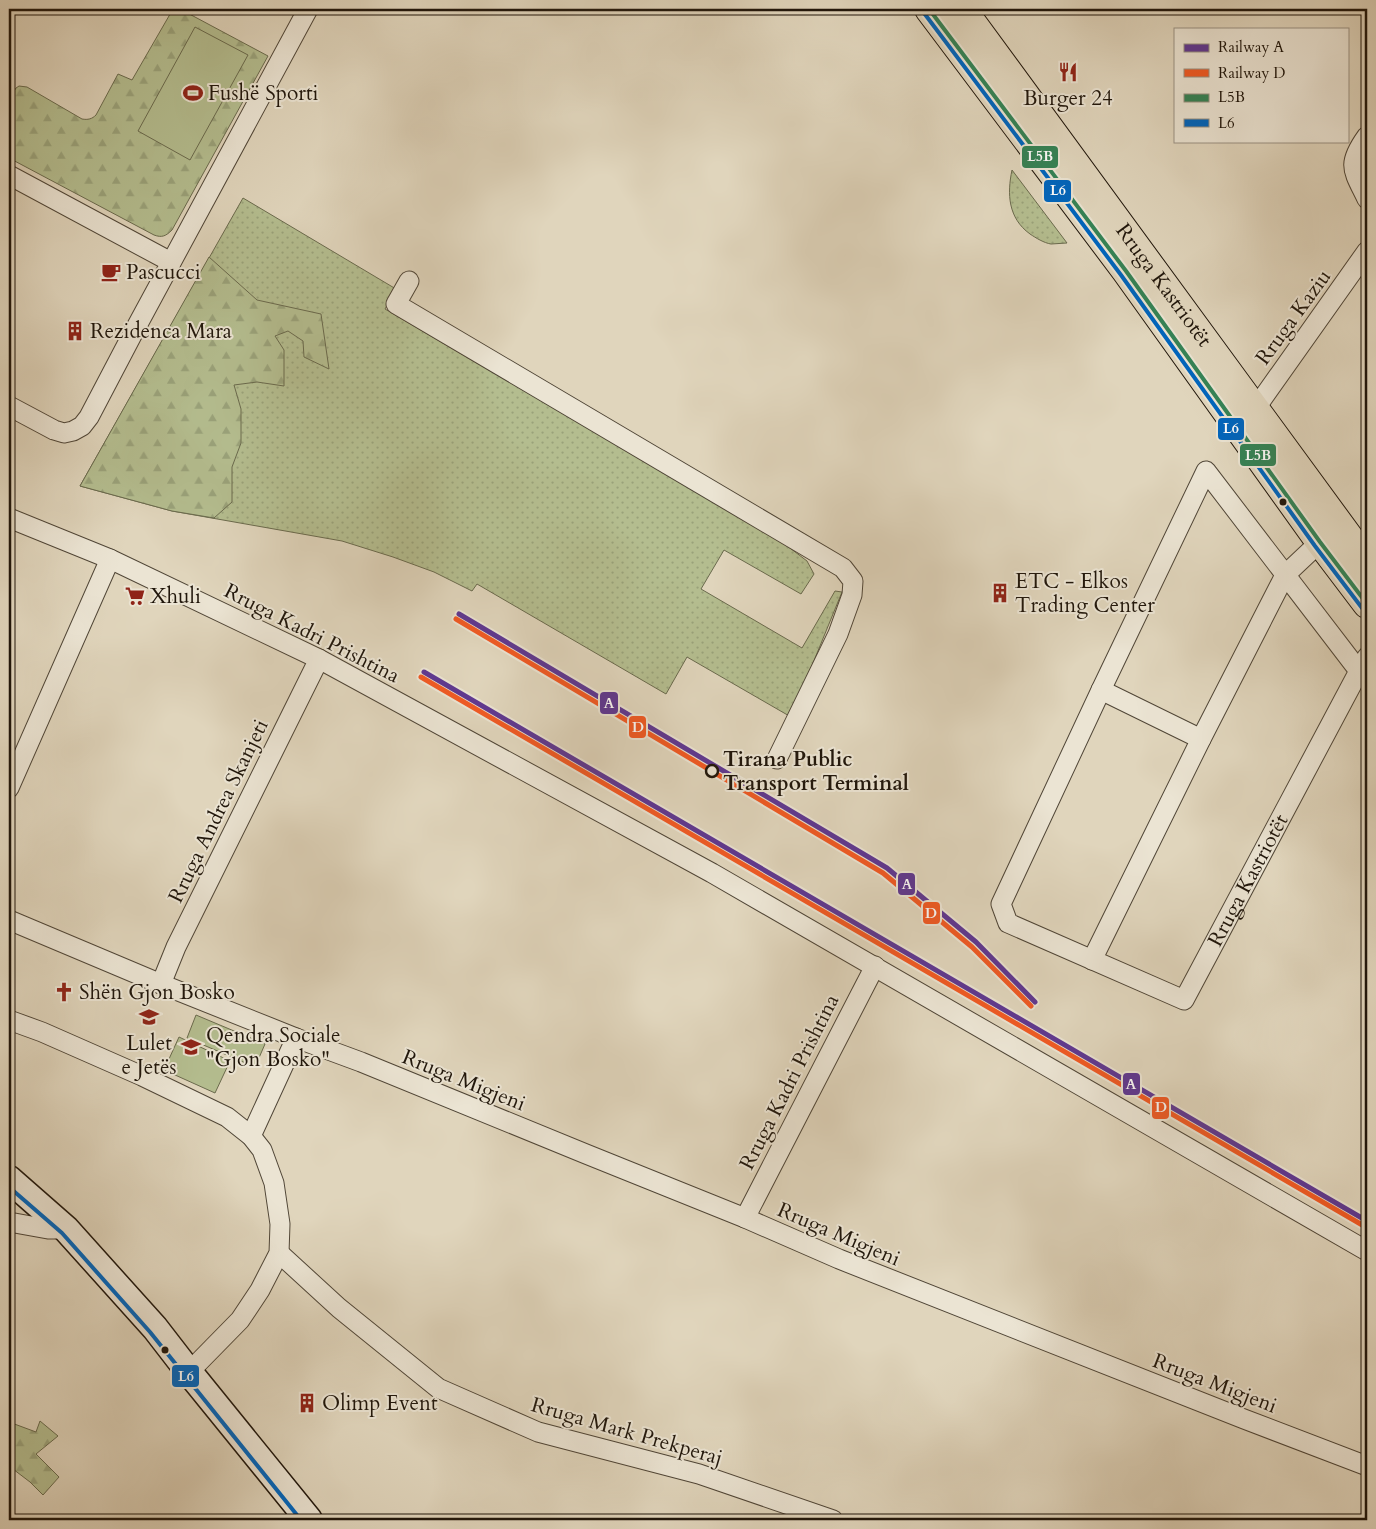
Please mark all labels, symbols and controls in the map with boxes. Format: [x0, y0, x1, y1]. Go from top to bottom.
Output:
legend [1174, 28, 1348, 142]
text: Railway A [1218, 37, 1284, 57]
restaurant icon: Burger 24 [1057, 61, 1079, 83]
text: Railway D [1218, 63, 1286, 83]
place label: Fushë Sporti [208, 79, 319, 108]
sports icon: Fushë Sporti [182, 82, 204, 104]
place label: Burger 24 [1023, 84, 1113, 113]
text: L5B [1218, 87, 1245, 107]
text: L6 [1218, 113, 1235, 133]
line badge: L5B [1021, 145, 1059, 169]
text: L5B [1027, 147, 1053, 166]
line badge: L6 [1043, 179, 1072, 203]
text: L6 [1050, 181, 1066, 200]
street label: Rruga Kastriotët [1109, 218, 1219, 353]
place label: Pascucci [126, 258, 201, 287]
cafe icon: Pascucci [100, 261, 122, 283]
street label: Rruga Kaziu [1249, 264, 1338, 371]
place label: Rezidenca Mara [90, 317, 232, 346]
building icon: Rezidenca Mara [64, 320, 86, 342]
line badge: L6 [1217, 417, 1245, 441]
text: L6 [1223, 419, 1239, 438]
line badge: L5B [1239, 443, 1277, 467]
text: L5B [1245, 446, 1271, 465]
unlabelled marker [1278, 497, 1288, 507]
place label: ETC - Elkos Trading Center [1015, 567, 1155, 620]
street label: Rruga Kadri Prishtina [219, 577, 405, 690]
place label: Xhuli [150, 582, 201, 611]
building icon: ETC - Elkos Trading Center [989, 582, 1011, 604]
supermarket icon: Xhuli [124, 585, 146, 607]
line badge: A [599, 691, 619, 715]
text: A [604, 694, 615, 713]
street label: Rruga Andrea Skanjeti [161, 714, 276, 908]
line badge: D [628, 715, 647, 739]
text: D [632, 718, 644, 737]
place label: Tirana Public Transport Terminal [723, 745, 909, 798]
marker: Tirana Public Transport Terminal [705, 764, 719, 778]
street label: Rruga Kastriotët [1201, 809, 1296, 952]
line badge: A [897, 872, 916, 896]
text: A [902, 875, 913, 894]
line badge: D [922, 901, 941, 925]
text: D [925, 904, 937, 923]
place label: Shën Gjon Bosko [79, 978, 235, 1007]
church icon: Shën Gjon Bosko [53, 981, 75, 1003]
street label: Rruga Kadri Prishtina [733, 989, 846, 1175]
school or university icon: Lulet e Jetës [138, 1006, 160, 1028]
place label: Qendra Sociale "Gjon Bosko" [206, 1021, 340, 1074]
place label: Lulet e Jetës [121, 1029, 177, 1082]
school or university icon: Qendra Sociale "Gjon Bosko" [180, 1036, 202, 1058]
street label: Rruga Migjeni [398, 1042, 530, 1118]
line badge: A [1122, 1072, 1141, 1096]
text: A [1126, 1075, 1137, 1094]
line badge: D [1151, 1096, 1170, 1120]
text: D [1155, 1098, 1167, 1117]
street label: Rruga Migjeni [773, 1196, 905, 1273]
unlabelled marker [160, 1345, 170, 1355]
street label: Rruga Migjeni [1148, 1346, 1281, 1421]
line badge: L6 [171, 1364, 200, 1388]
text: L6 [178, 1367, 194, 1386]
place label: Olimp Event [322, 1389, 438, 1418]
street label: Rruga Mark Prekperaj [528, 1390, 726, 1473]
building icon: Olimp Event [296, 1392, 318, 1414]

